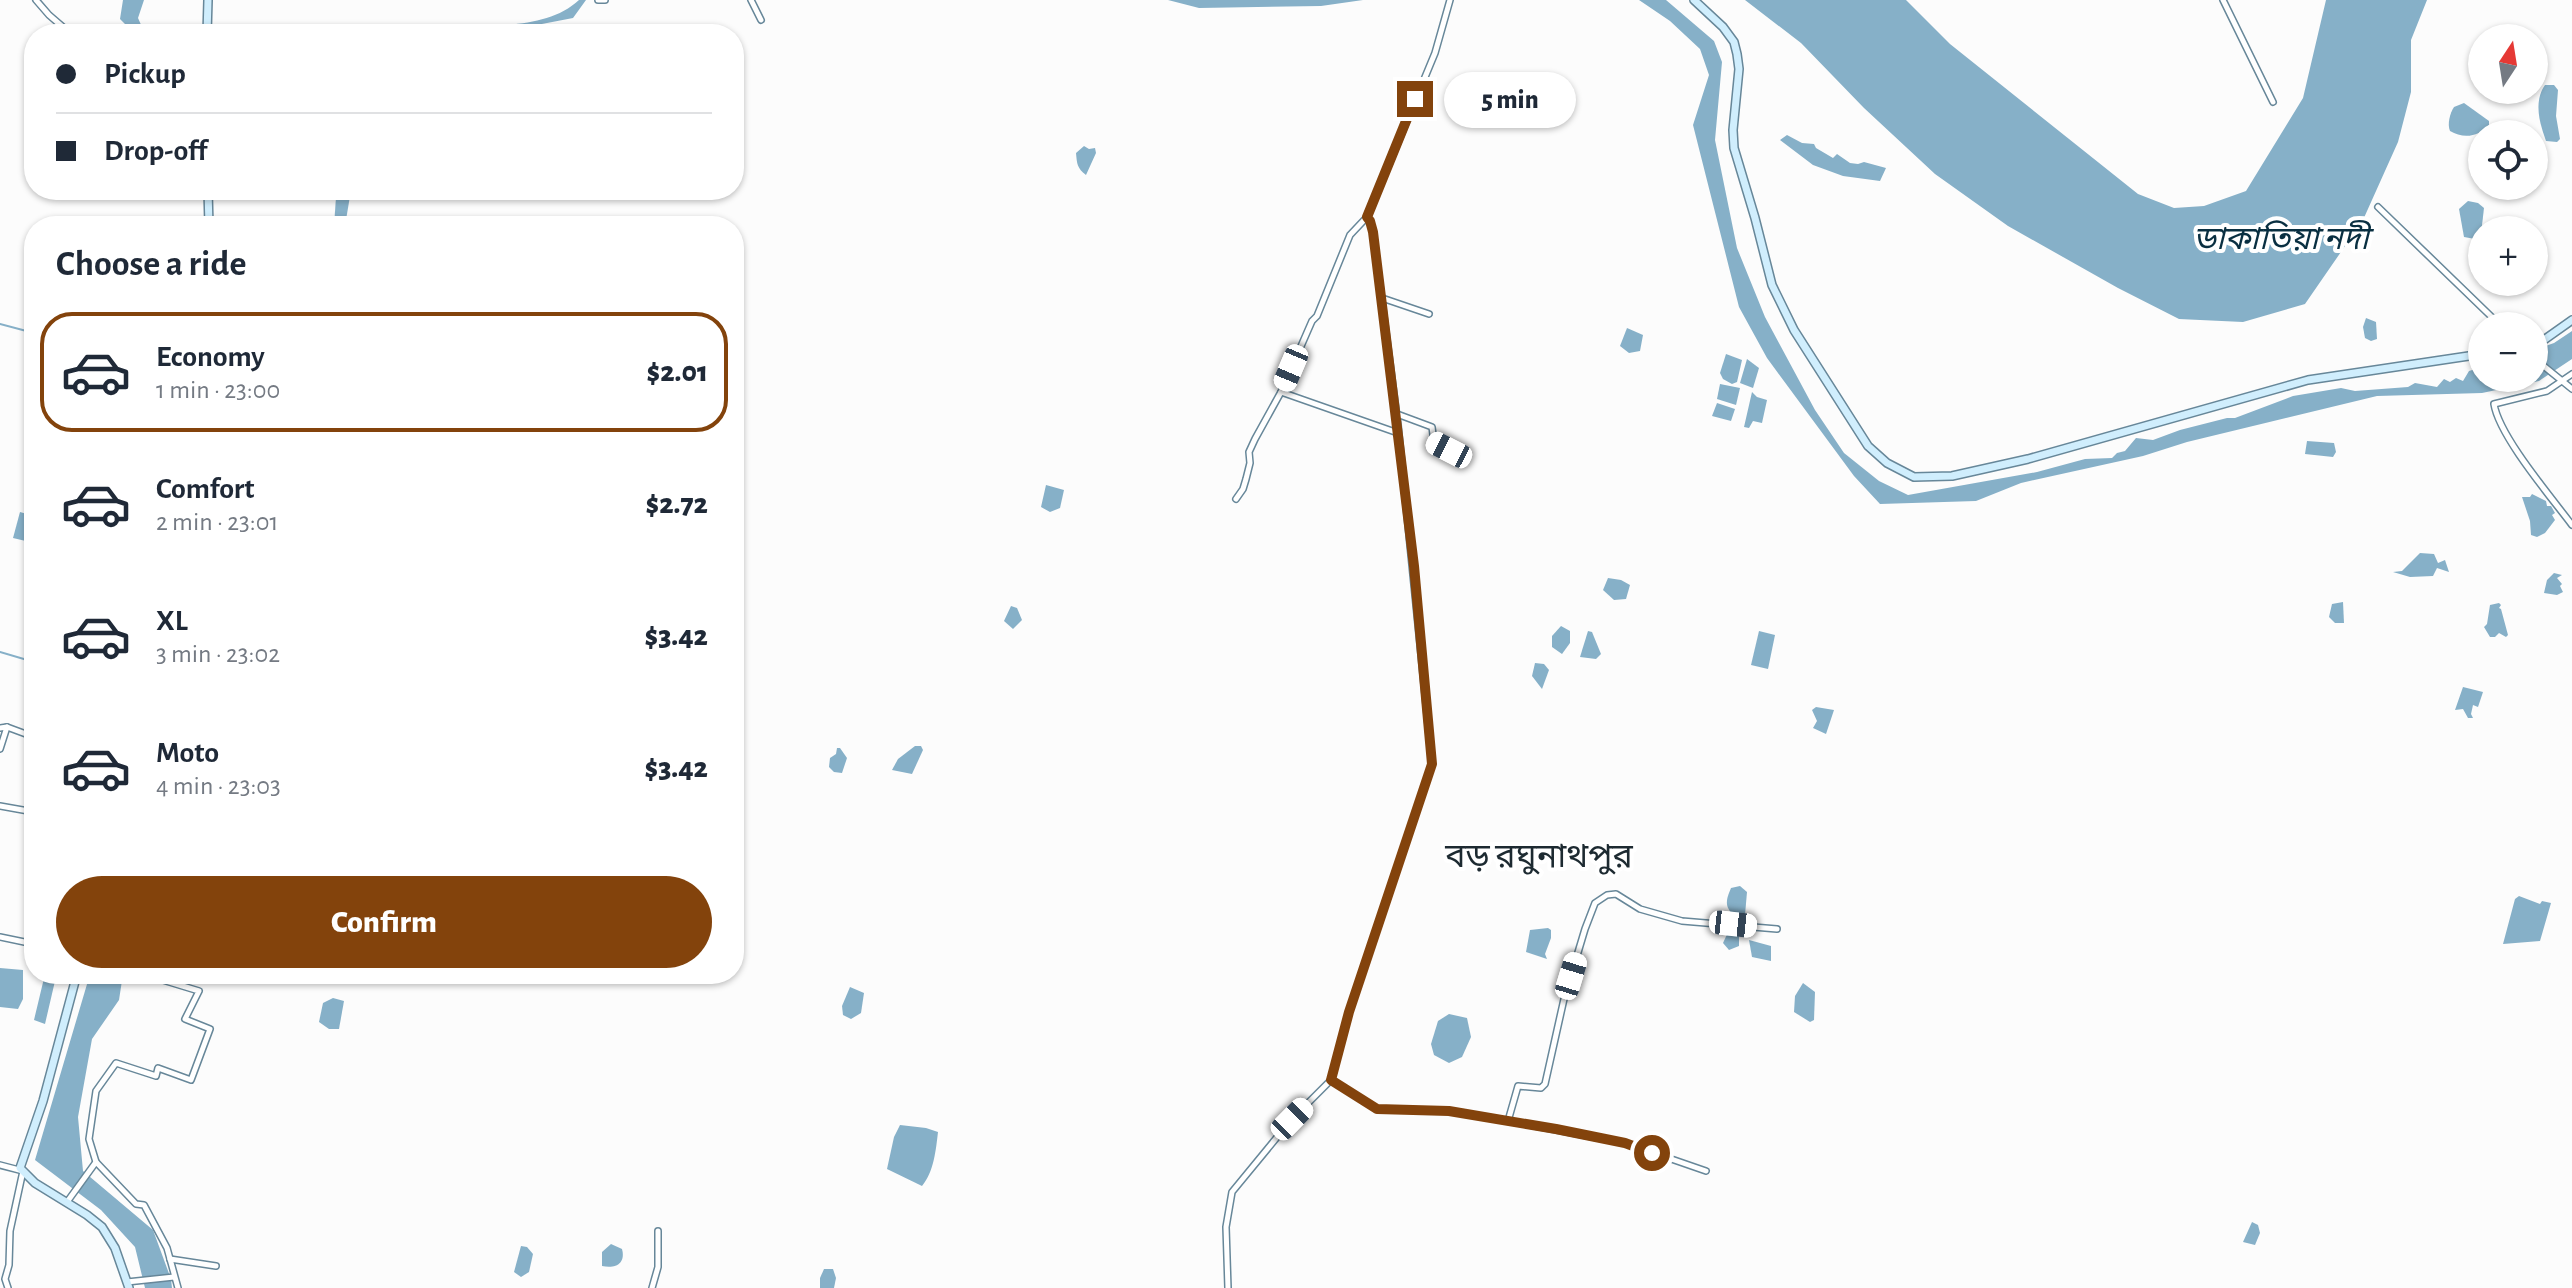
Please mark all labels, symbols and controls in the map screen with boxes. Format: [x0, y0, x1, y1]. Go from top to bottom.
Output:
north arrow [2468, 24, 2548, 104]
map controls [2468, 24, 2548, 392]
text: Pickup [104, 59, 186, 89]
callout: 5 min [1443, 71, 1575, 127]
route end [1397, 81, 1433, 117]
text: 5 min [1481, 87, 1539, 113]
button: locate [2468, 120, 2548, 200]
text: Drop-off [104, 136, 207, 166]
button: + [2468, 216, 2548, 296]
water label: ডাকাতিয়া নদী [2193, 219, 2374, 255]
text: Choose a ride [56, 246, 246, 282]
button: − [2468, 312, 2548, 392]
icon: car [60, 336, 132, 408]
car [1271, 341, 1311, 395]
text: Economy [156, 342, 265, 372]
text: $2.01 [646, 357, 708, 387]
text: 1 min · 23:00 [156, 377, 280, 403]
car [1422, 428, 1476, 472]
icon: car [60, 468, 132, 540]
text: Comfort [156, 474, 255, 504]
text: $2.72 [645, 489, 708, 519]
text: 2 min · 23:01 [156, 509, 278, 535]
icon: car [60, 600, 132, 672]
text: XL [156, 606, 188, 636]
text: $3.42 [644, 621, 708, 651]
text: 3 min · 23:02 [156, 641, 280, 667]
icon: car [60, 732, 132, 804]
text: Moto [156, 738, 219, 768]
text: $3.42 [644, 753, 708, 783]
text: 4 min · 23:03 [156, 773, 281, 799]
district label: বড় রঘুনাথপুর [1444, 840, 1633, 875]
button: Confirm [56, 876, 712, 968]
car [1708, 910, 1758, 938]
car [1553, 950, 1589, 1002]
car [1267, 1094, 1317, 1144]
route start [1634, 1135, 1670, 1171]

